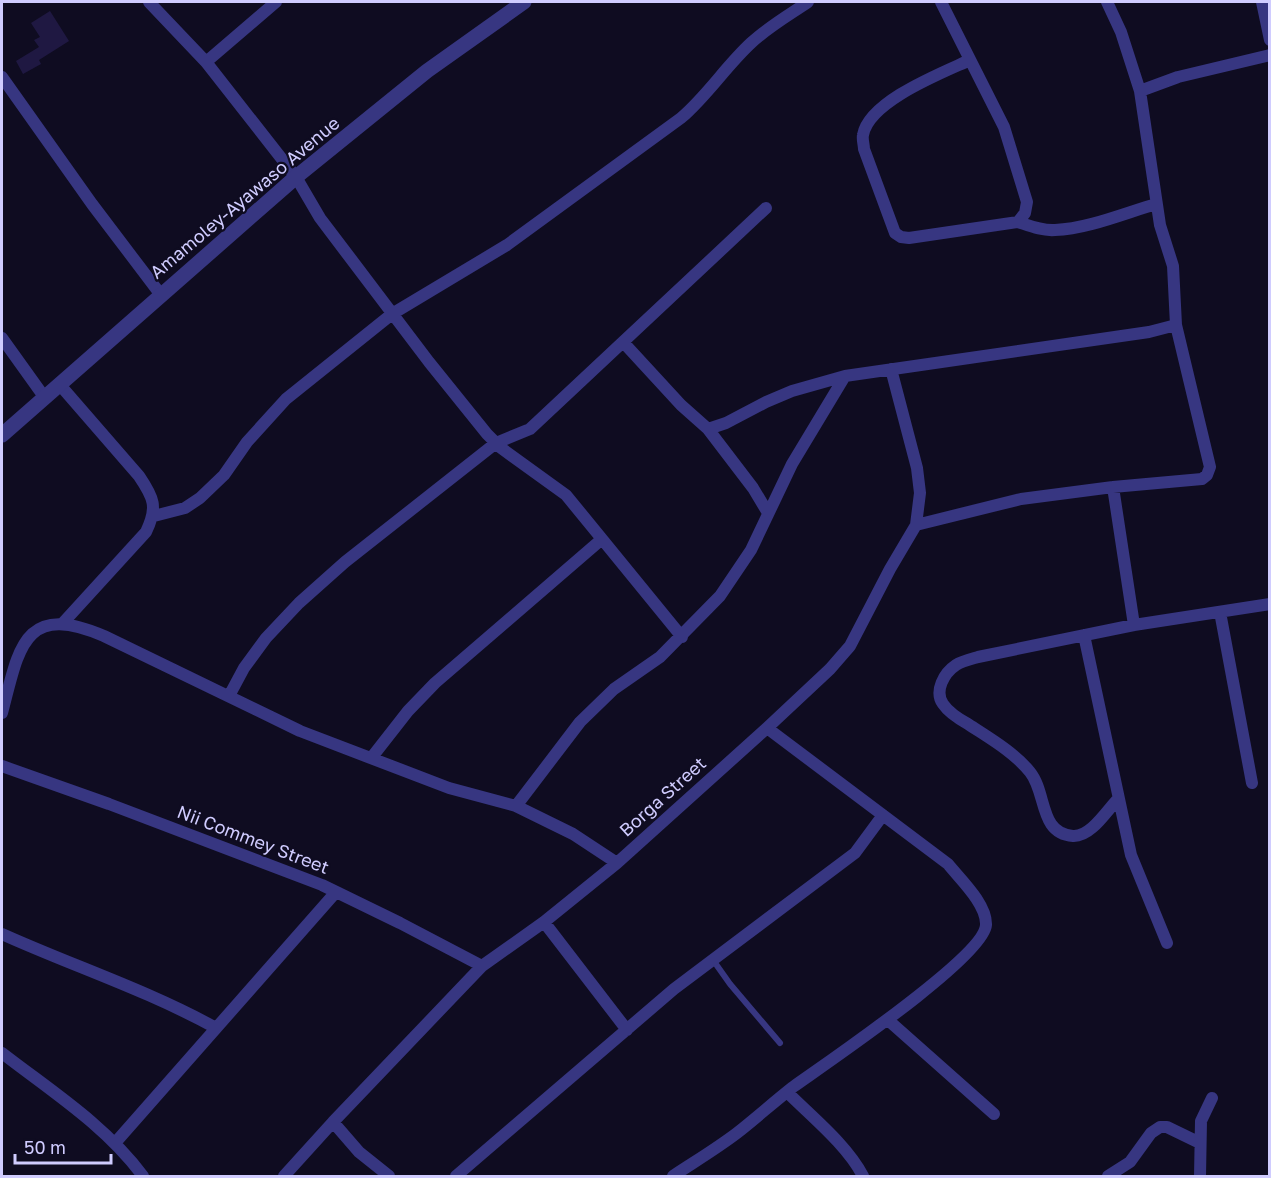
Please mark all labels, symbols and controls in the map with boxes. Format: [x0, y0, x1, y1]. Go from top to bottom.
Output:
street label: Amamoley-Ayawaso Avenue [145, 112, 344, 283]
street label: Borga Street [615, 752, 710, 841]
street label: Nii Commey Street [174, 800, 332, 878]
scale bar [15, 1127, 111, 1165]
text: 50 m [24, 1136, 66, 1158]

